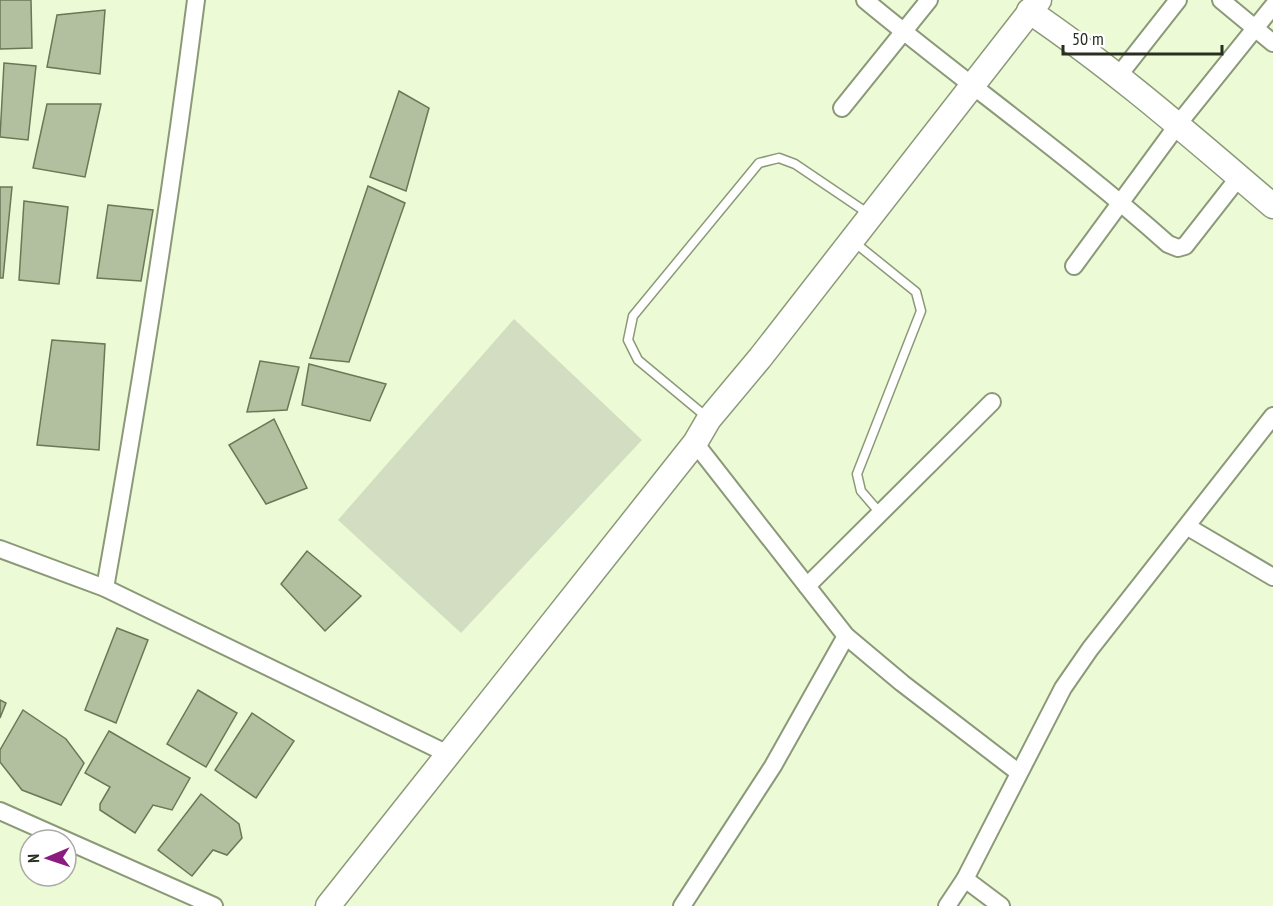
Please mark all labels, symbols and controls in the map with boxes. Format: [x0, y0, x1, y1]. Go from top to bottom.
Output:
scale bar [1063, 18, 1222, 56]
text: 50 m [1072, 27, 1104, 50]
north arrow [18, 828, 78, 888]
text: N [23, 854, 43, 863]

